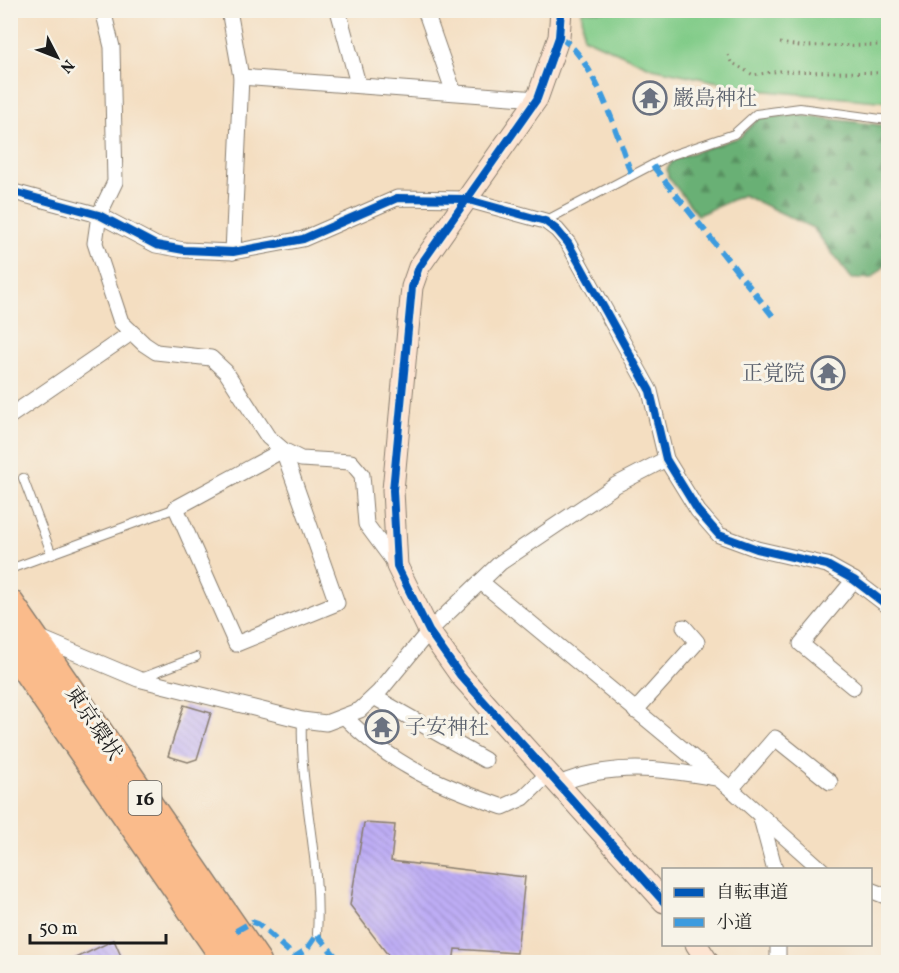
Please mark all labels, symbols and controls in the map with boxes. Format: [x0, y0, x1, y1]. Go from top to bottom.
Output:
north arrow [27, 27, 87, 87]
text: N [54, 54, 79, 78]
temple icon: 巌島神社 [632, 80, 668, 116]
place label: 巌島神社 [673, 85, 757, 114]
temple icon: 正覚院 [810, 355, 846, 391]
place label: 正覚院 [742, 360, 805, 389]
street label: 東京環状 [57, 681, 128, 767]
temple icon: 子安神社 [364, 709, 400, 745]
place label: 子安神社 [405, 714, 489, 743]
road number: 16 [128, 781, 162, 815]
legend [662, 868, 872, 946]
text: 自転車道 [716, 881, 788, 906]
scale bar [30, 907, 166, 945]
text: 小道 [716, 911, 752, 936]
text: 50 m [39, 917, 78, 942]

